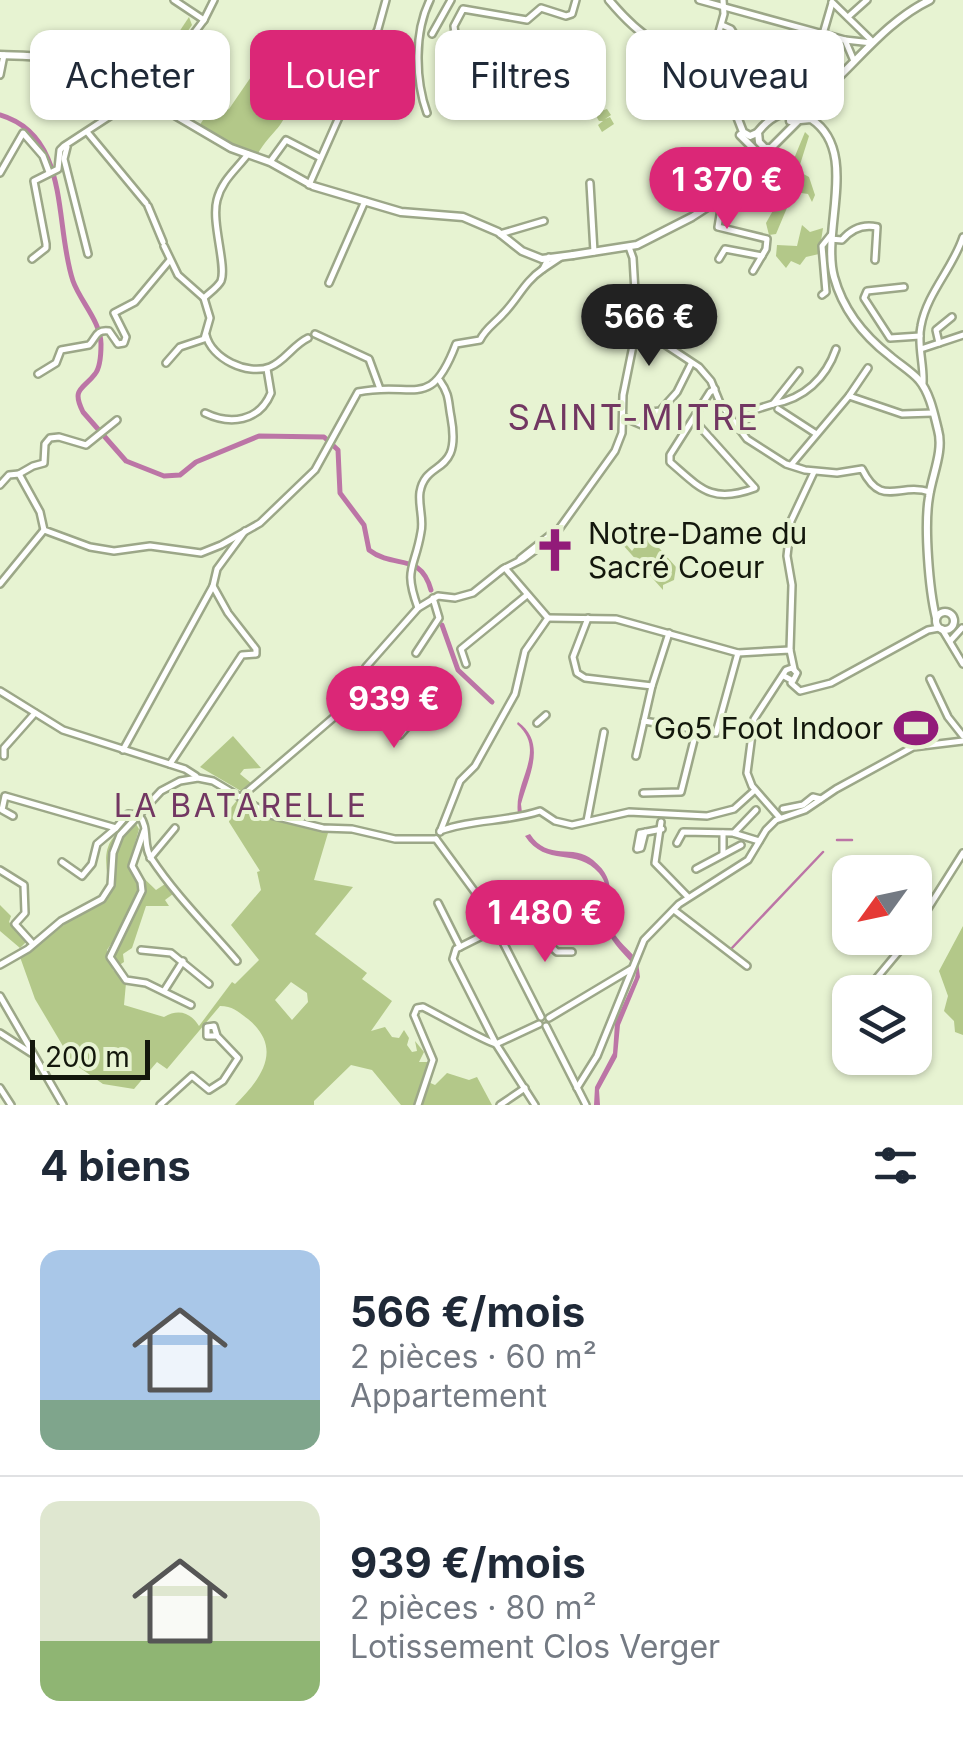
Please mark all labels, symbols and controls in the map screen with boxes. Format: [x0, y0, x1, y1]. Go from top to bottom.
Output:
chip: Acheter [30, 30, 230, 120]
chip: Louer [250, 30, 415, 120]
chip: Filtres [435, 30, 606, 120]
chip: Nouveau [626, 30, 844, 120]
pin: 1 370 € [635, 147, 819, 232]
text: 1 370 € [671, 160, 783, 199]
pin: 566 € [579, 284, 719, 369]
text: 566 € [603, 297, 695, 336]
district label: SAINT-MITRE [507, 396, 761, 438]
place label: Notre-Dame du Sacré Coeur [588, 515, 807, 585]
church icon: Notre-Dame du Sacré Coeur [531, 526, 579, 574]
pin: 939 € [324, 666, 464, 751]
text: 939 € [348, 679, 440, 718]
sports icon: Go5 Foot Indoor [892, 704, 940, 752]
place label: Go5 Foot Indoor [654, 710, 883, 746]
district label: LA BATARELLE [114, 786, 368, 825]
north arrow [832, 855, 932, 955]
map controls [832, 855, 932, 1075]
pin: 1 480 € [453, 880, 637, 965]
text: 1 480 € [488, 893, 602, 932]
button: layers [832, 975, 932, 1075]
scale bar [30, 1035, 150, 1080]
text: 200 m [45, 1040, 130, 1074]
icon: filters [868, 1138, 923, 1193]
text: 4 biens [40, 1140, 191, 1191]
text: 566 €/mois [350, 1286, 585, 1337]
icon: home [120, 1290, 240, 1410]
text: 2 pièces · 60 m² [350, 1337, 597, 1376]
text: Appartement [350, 1376, 547, 1415]
text: 939 €/mois [350, 1537, 586, 1588]
icon: home [120, 1541, 240, 1661]
text: 2 pièces · 80 m² [350, 1588, 597, 1627]
text: Lotissement Clos Verger [350, 1627, 720, 1666]

